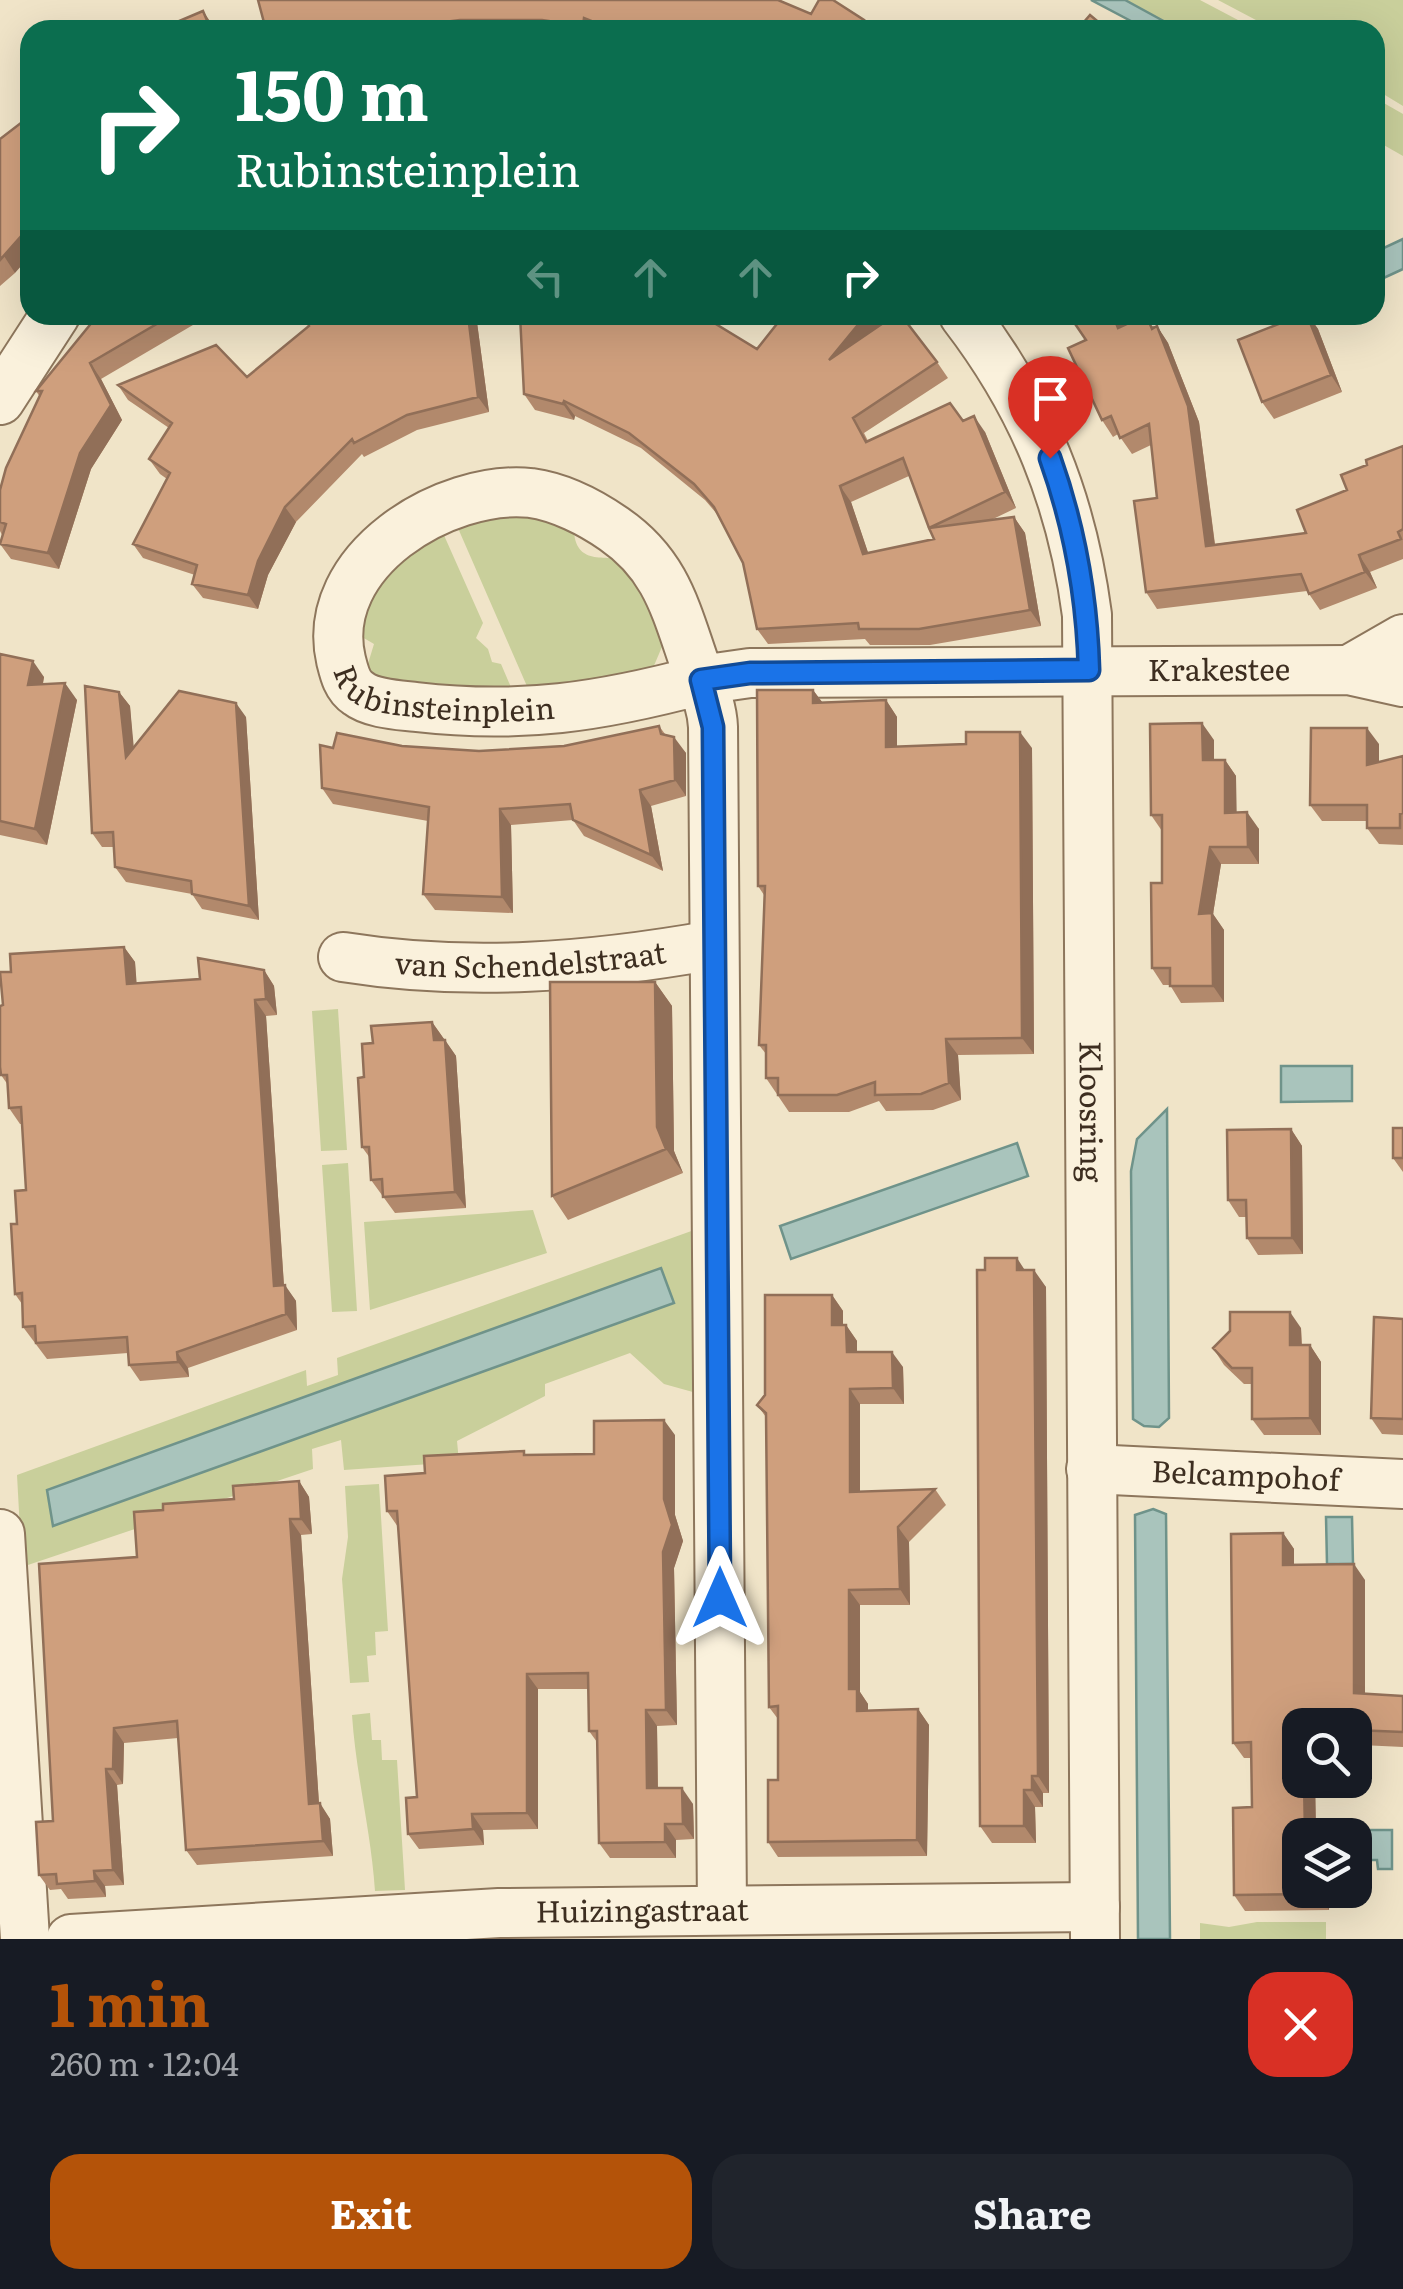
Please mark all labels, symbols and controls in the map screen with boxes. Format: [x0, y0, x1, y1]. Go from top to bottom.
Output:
text: 150 m [235, 39, 429, 143]
icon: right [70, 60, 200, 190]
text: Rubinsteinplein [235, 134, 580, 201]
icon: left [518, 250, 573, 305]
icon: ahead [623, 250, 678, 305]
icon: ahead [728, 250, 783, 305]
icon: right [833, 250, 888, 305]
pin [1008, 356, 1093, 459]
icon: arrive [1023, 371, 1078, 426]
street label: Krakestee [1148, 645, 1290, 690]
street label: Rubinsteinplein [324, 658, 556, 731]
street label: van Schendelstraat [393, 928, 669, 987]
street label: Kloosring [1071, 1041, 1115, 1183]
street label: Belcampohof [1151, 1447, 1344, 1500]
position arrow [668, 1546, 772, 1650]
map controls [1282, 1708, 1372, 1908]
button: search [1282, 1708, 1372, 1798]
button: layers [1282, 1818, 1372, 1908]
street label: Huizingastraat [535, 1885, 749, 1932]
text: 1 min [50, 1956, 210, 2045]
button: close [1248, 1972, 1353, 2077]
text: 260 m · 12:04 [50, 2038, 239, 2086]
button: Exit [50, 2154, 692, 2269]
button: Share [712, 2154, 1353, 2269]

